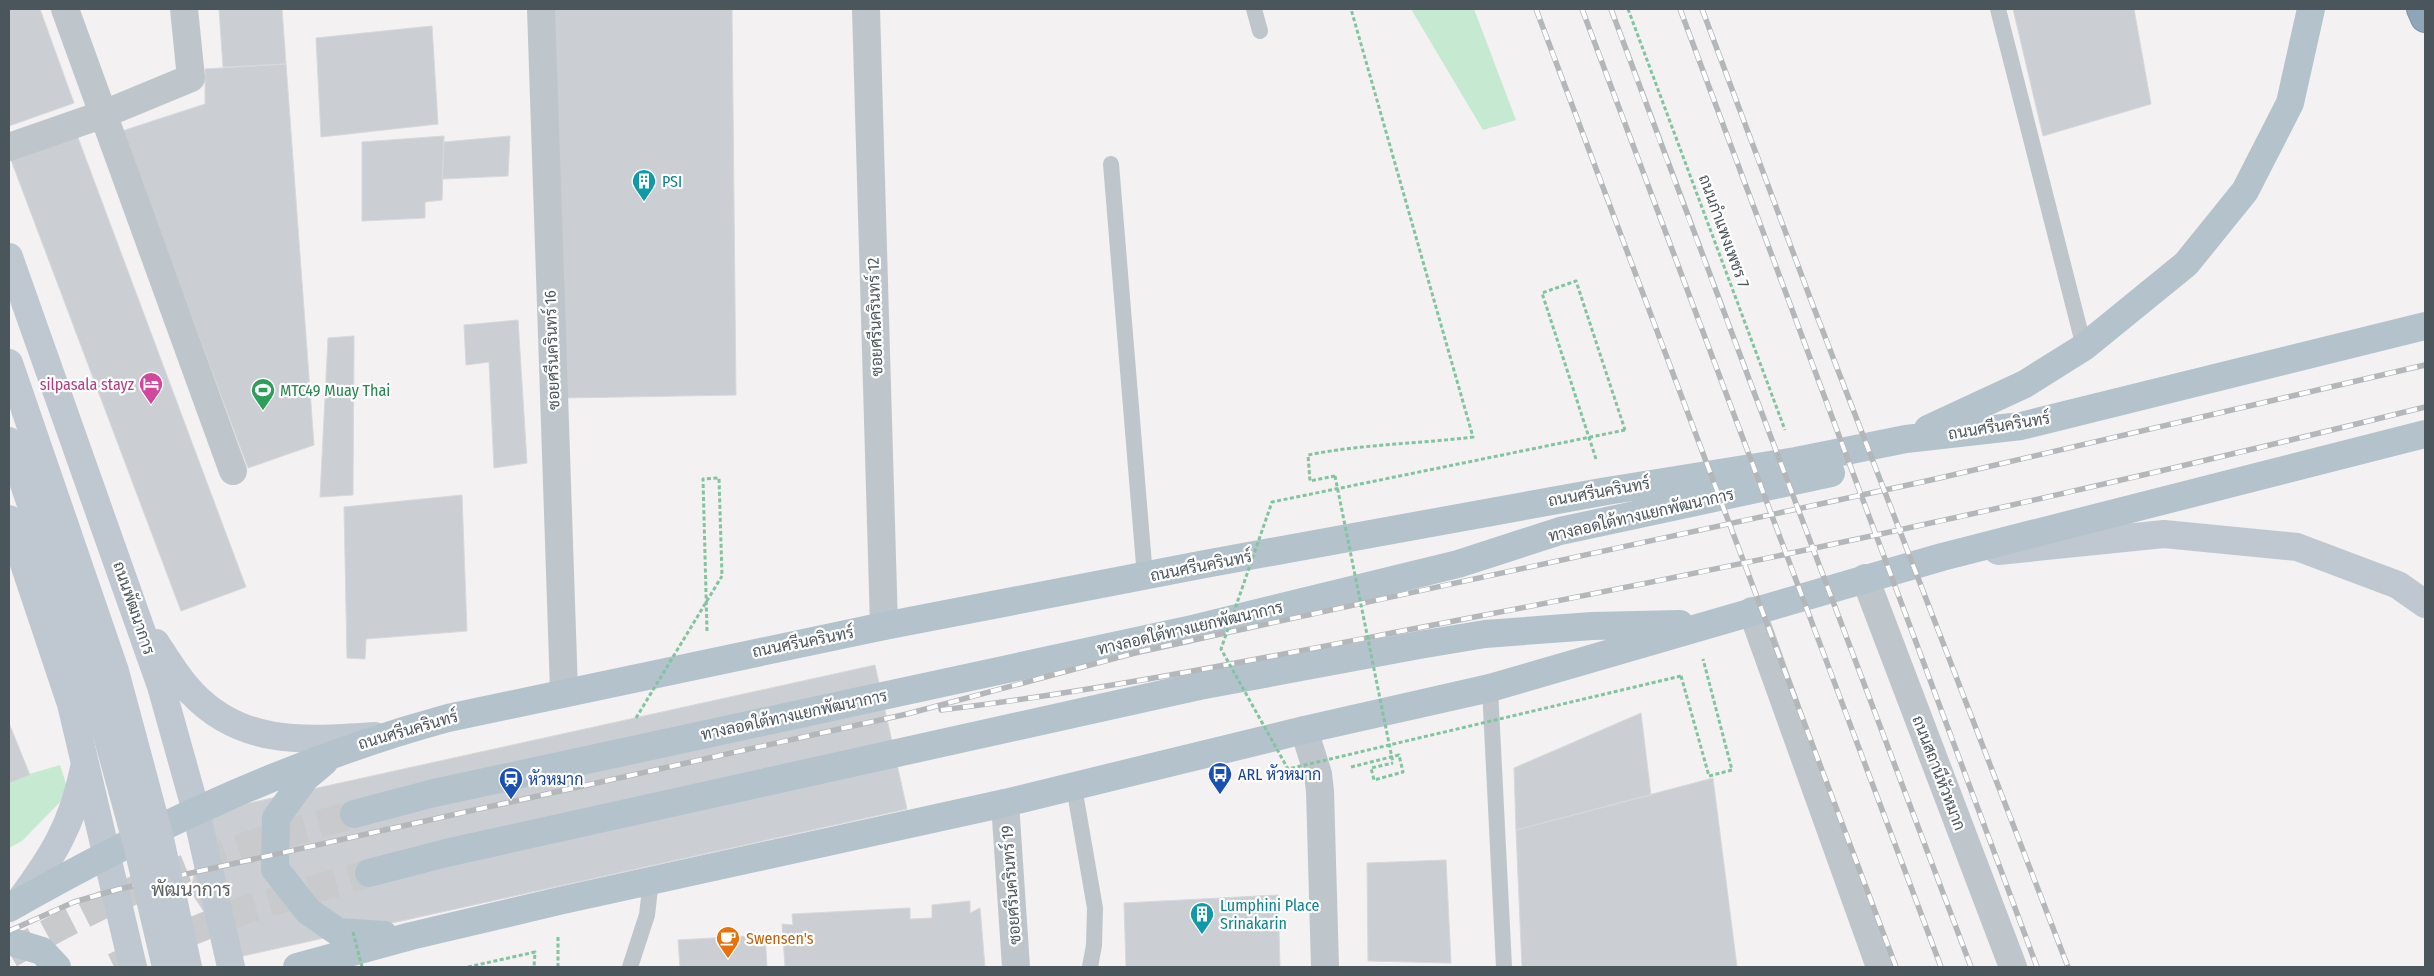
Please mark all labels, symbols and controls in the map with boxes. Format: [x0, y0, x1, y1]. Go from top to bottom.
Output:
building icon: PSI [631, 168, 657, 202]
place label: PSI [662, 172, 682, 191]
street label: ถนนกำแพงเพชร 7 [1695, 172, 1753, 291]
street label: ซอยศรีนครินทร์ 12 [860, 257, 887, 377]
street label: ซอยศรีนครินทร์ 16 [537, 290, 564, 410]
hotel icon: silpasala stayz [138, 371, 164, 405]
place label: silpasala stayz [40, 375, 134, 394]
sports icon: MTC49 Muay Thai [250, 377, 276, 411]
place label: MTC49 Muay Thai [280, 381, 390, 400]
street label: ถนนศรีนครินทร์ [1946, 406, 2052, 443]
street label: ถนนศรีนครินทร์ [1546, 471, 1652, 510]
street label: ทางลอดใต้ทางแยกพัฒนาการ [1546, 482, 1736, 546]
street label: ถนนศรีนครินทร์ [1148, 544, 1254, 585]
street label: ถนนพัฒนาการ [109, 559, 160, 657]
street label: ทางลอดใต้ทางแยกพัฒนาการ [1095, 595, 1285, 659]
street label: ถนนศรีนครินทร์ [750, 620, 856, 661]
street label: ทางลอดใต้ทางแยกพัฒนาการ [699, 684, 889, 744]
street label: ถนนศรีนครินทร์ [355, 704, 460, 753]
street label: ถนนสถานีหัวหมาก [1908, 712, 1972, 833]
bus stop icon: ARL หัวหมาก [1207, 761, 1233, 795]
place label: ARL หัวหมาก [1238, 764, 1321, 784]
station icon: หัวหมาก [498, 766, 524, 800]
place label: หัวหมาก [528, 769, 583, 789]
street label: ซอยศรีนครินทร์ 19 [994, 824, 1025, 946]
district label: พัฒนาการ [151, 878, 231, 901]
place label: Lumphini Place Srinakarin [1220, 896, 1319, 933]
building icon: Lumphini Place Srinakarin [1189, 901, 1215, 935]
cafe icon: Swensen's [715, 925, 741, 959]
place label: Swensen's [746, 929, 814, 948]

